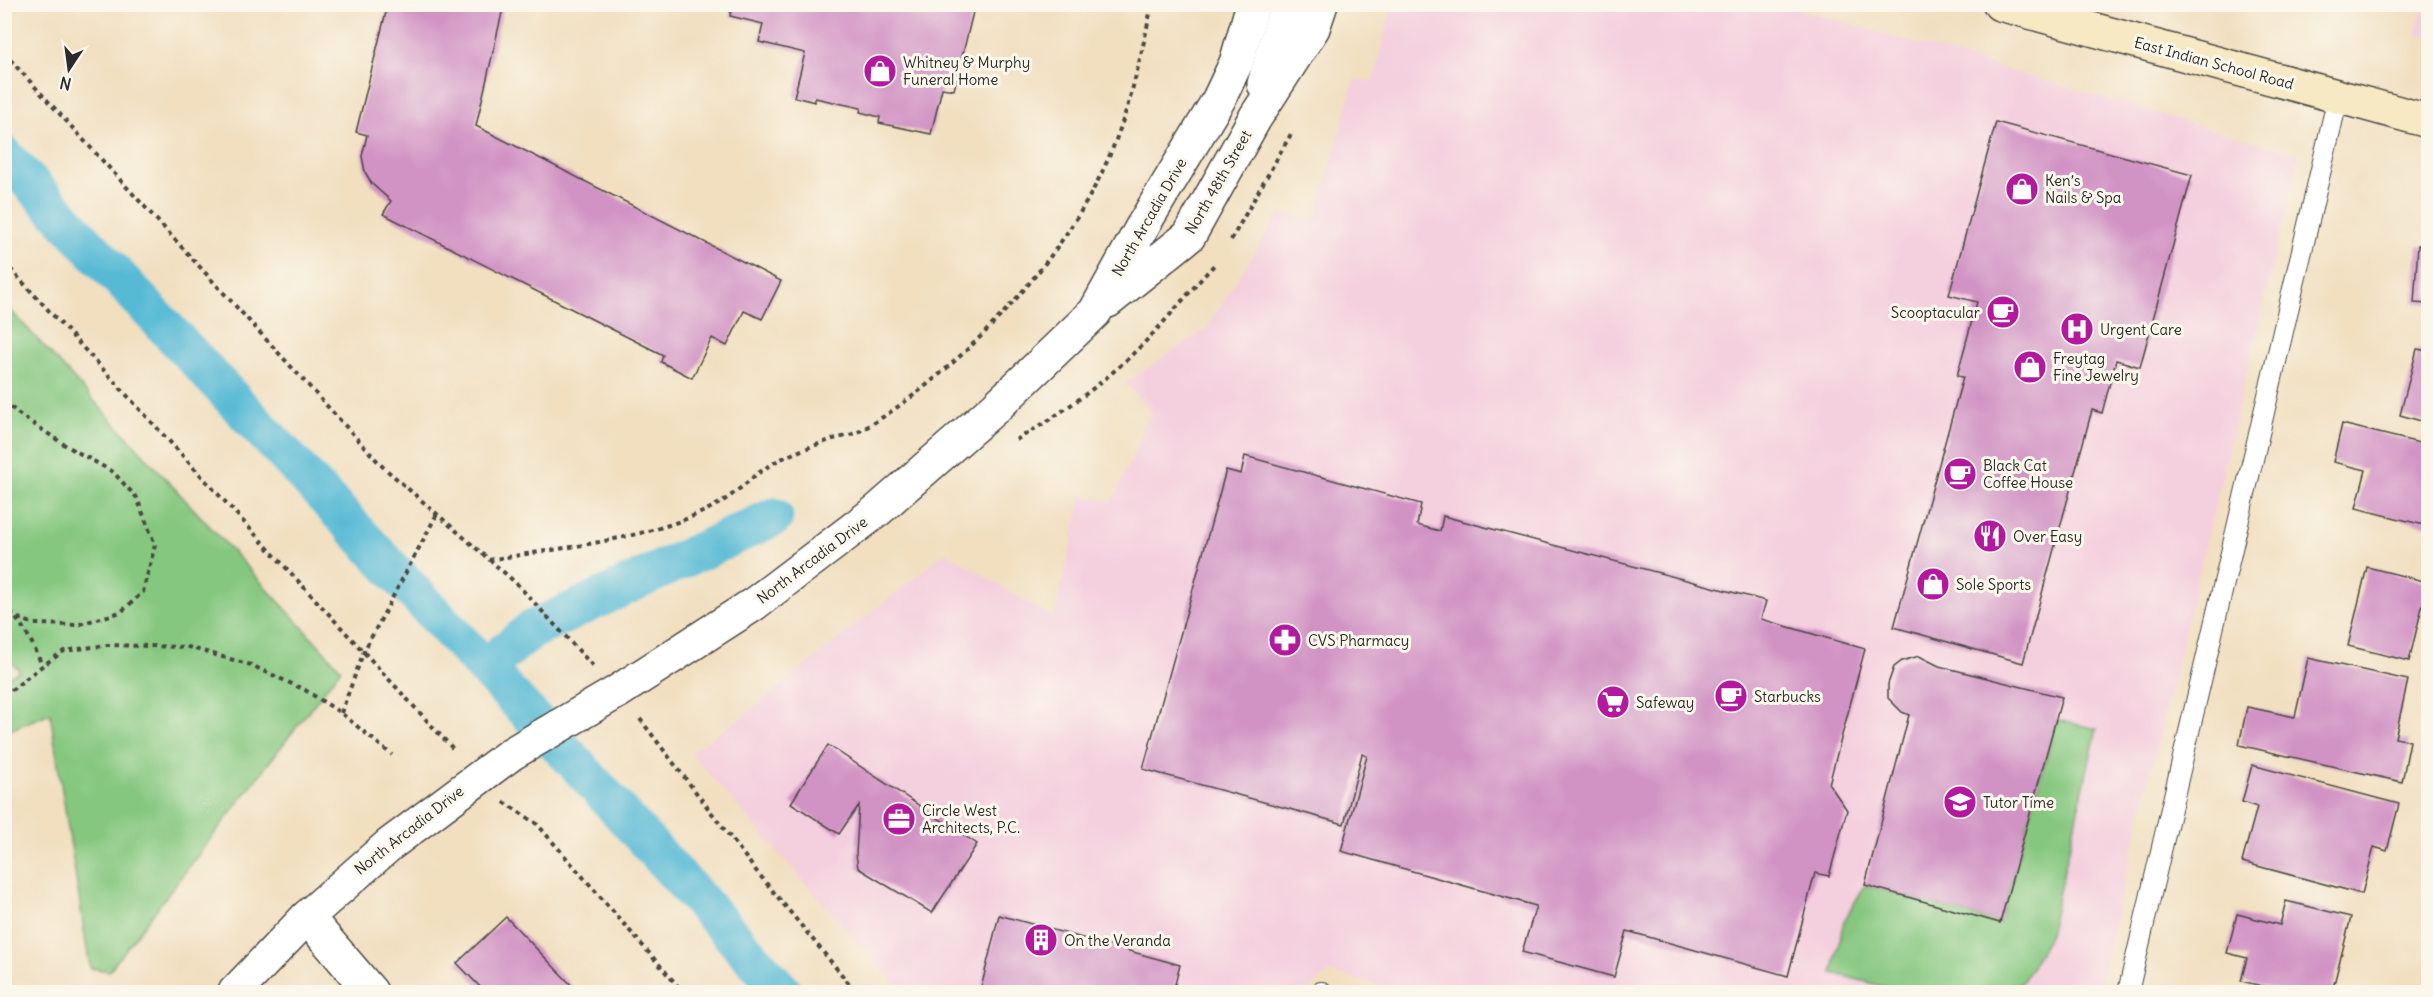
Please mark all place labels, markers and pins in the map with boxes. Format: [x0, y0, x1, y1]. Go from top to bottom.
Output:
shop icon: Whitney & Murphy Funeral Home [862, 53, 898, 89]
place label: Whitney & Murphy Funeral Home [903, 53, 1030, 89]
shop icon: Ken’s Nails & Spa [2004, 171, 2040, 207]
place label: Ken’s Nails & Spa [2045, 171, 2122, 207]
cafe icon: Scooptacular [1985, 294, 2021, 330]
place label: Scooptacular [1891, 303, 1980, 322]
hospital icon: Urgent Care [2059, 311, 2095, 347]
place label: Urgent Care [2100, 320, 2182, 339]
shop icon: Freytag Fine Jewelry [2012, 349, 2048, 385]
place label: Freytag Fine Jewelry [2053, 349, 2139, 385]
cafe icon: Black Cat Coffee House [1942, 456, 1978, 492]
place label: Black Cat Coffee House [1983, 456, 2073, 492]
restaurant icon: Over Easy [1972, 518, 2008, 554]
place label: Over Easy [2013, 527, 2082, 546]
shop icon: Sole Sports [1915, 566, 1951, 602]
place label: Sole Sports [1956, 575, 2031, 594]
pharmacy icon: CVS Pharmacy [1267, 622, 1303, 658]
place label: CVS Pharmacy [1308, 631, 1409, 650]
cafe icon: Starbucks [1713, 678, 1749, 714]
supermarket icon: Safeway [1595, 684, 1631, 720]
place label: Starbucks [1754, 687, 1821, 706]
place label: Safeway [1636, 693, 1694, 712]
school or university icon: Tutor Time [1942, 784, 1978, 820]
place label: Tutor Time [1983, 793, 2054, 812]
office icon: Circle West Architects, P.C. [881, 801, 917, 837]
place label: Circle West Architects, P.C. [922, 801, 1020, 837]
building icon: On the Veranda [1023, 922, 1059, 958]
place label: On the Veranda [1064, 931, 1171, 950]

